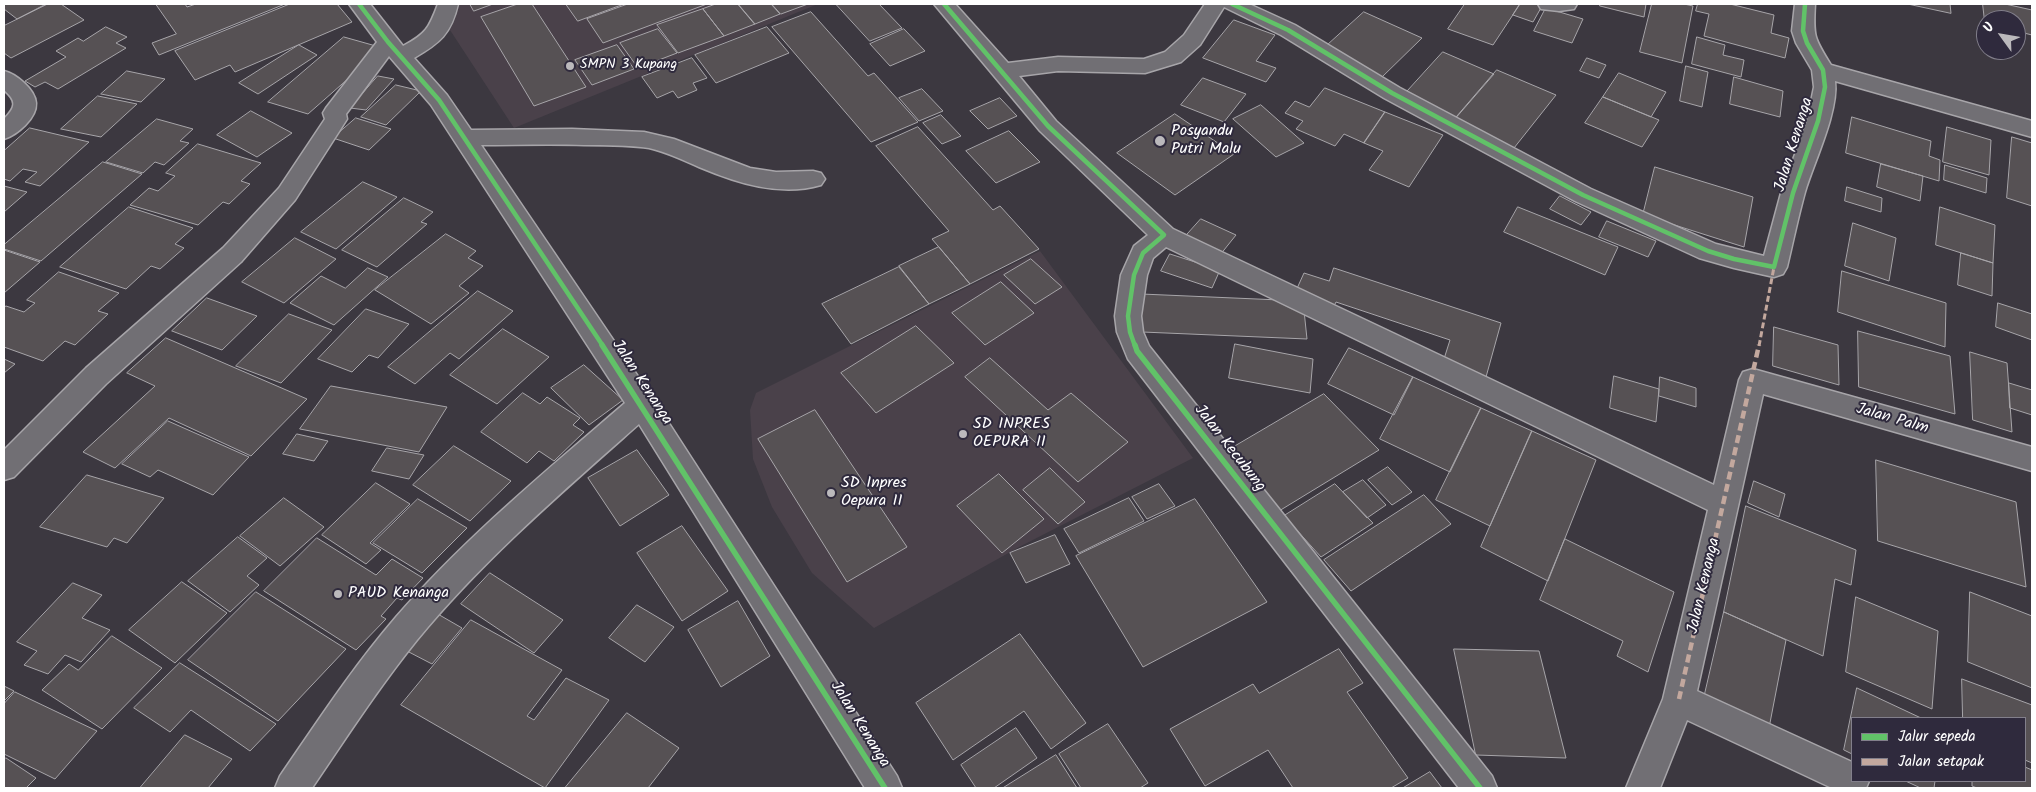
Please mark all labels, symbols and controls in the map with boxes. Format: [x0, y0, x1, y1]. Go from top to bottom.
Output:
north arrow [1976, 10, 2026, 60]
text: U [1978, 18, 2001, 37]
place label: SMPN 3 Kupang [580, 58, 677, 74]
marker: SMPN 3 Kupang [564, 60, 576, 72]
street label: Jalan Kenanga [1772, 95, 1818, 195]
place label: Posyandu Putri Malu [1171, 122, 1241, 160]
marker: Posyandu Putri Malu [1153, 134, 1167, 148]
street label: Jalan Kenanga [606, 337, 676, 429]
street label: Jalan Palm [1854, 401, 1930, 439]
street label: Jalan Kecubung [1189, 402, 1269, 496]
place label: SD INPRES OEPURA II [973, 415, 1050, 453]
marker: SD INPRES OEPURA II [957, 428, 969, 440]
place label: SD Inpres Oepura II [841, 474, 907, 512]
marker: SD Inpres Oepura II [825, 487, 837, 499]
street label: Jalan Kenanga [1685, 536, 1725, 636]
place label: PAUD Kenanga [348, 584, 449, 604]
marker: PAUD Kenanga [332, 588, 344, 600]
street label: Jalan Kenanga [825, 678, 893, 772]
legend [1851, 717, 2026, 782]
text: Jalur sepeda [1898, 725, 1976, 749]
text: Jalan setapak [1898, 750, 1984, 774]

